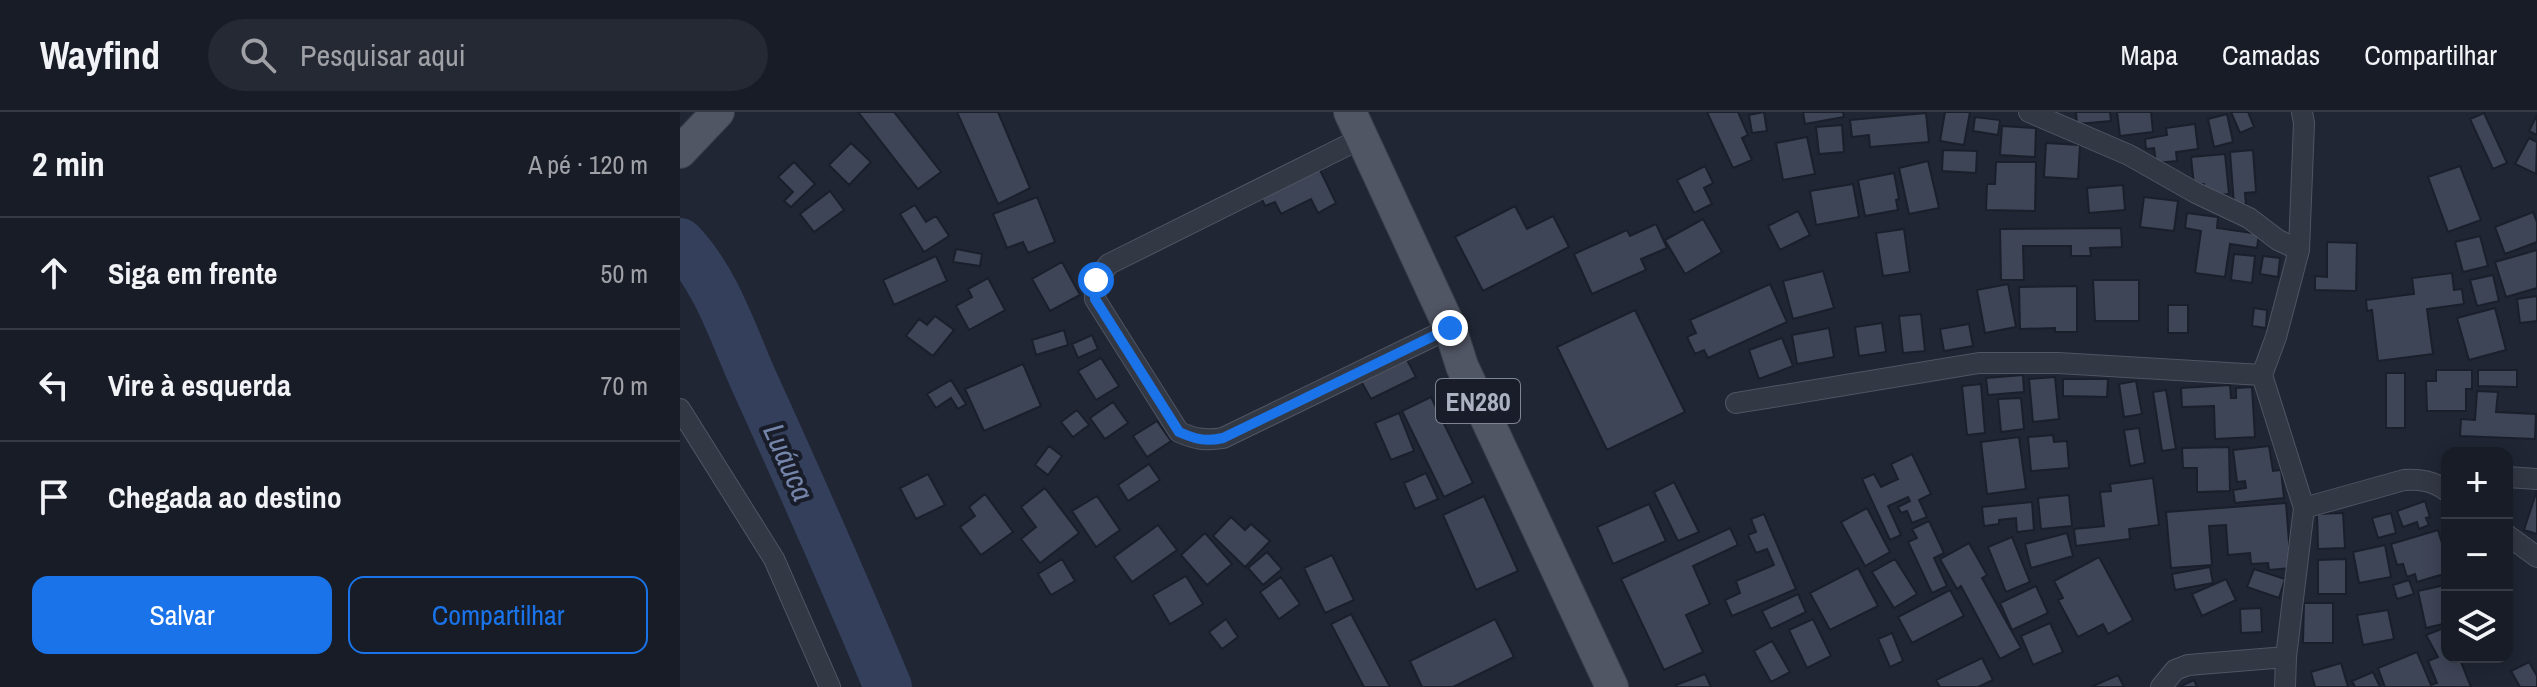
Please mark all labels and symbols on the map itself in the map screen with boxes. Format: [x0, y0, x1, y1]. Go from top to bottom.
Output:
route start [1078, 262, 1114, 298]
route end [1432, 310, 1468, 346]
road number: EN280 [1436, 379, 1520, 423]
water label: Luáuca [754, 417, 824, 507]

